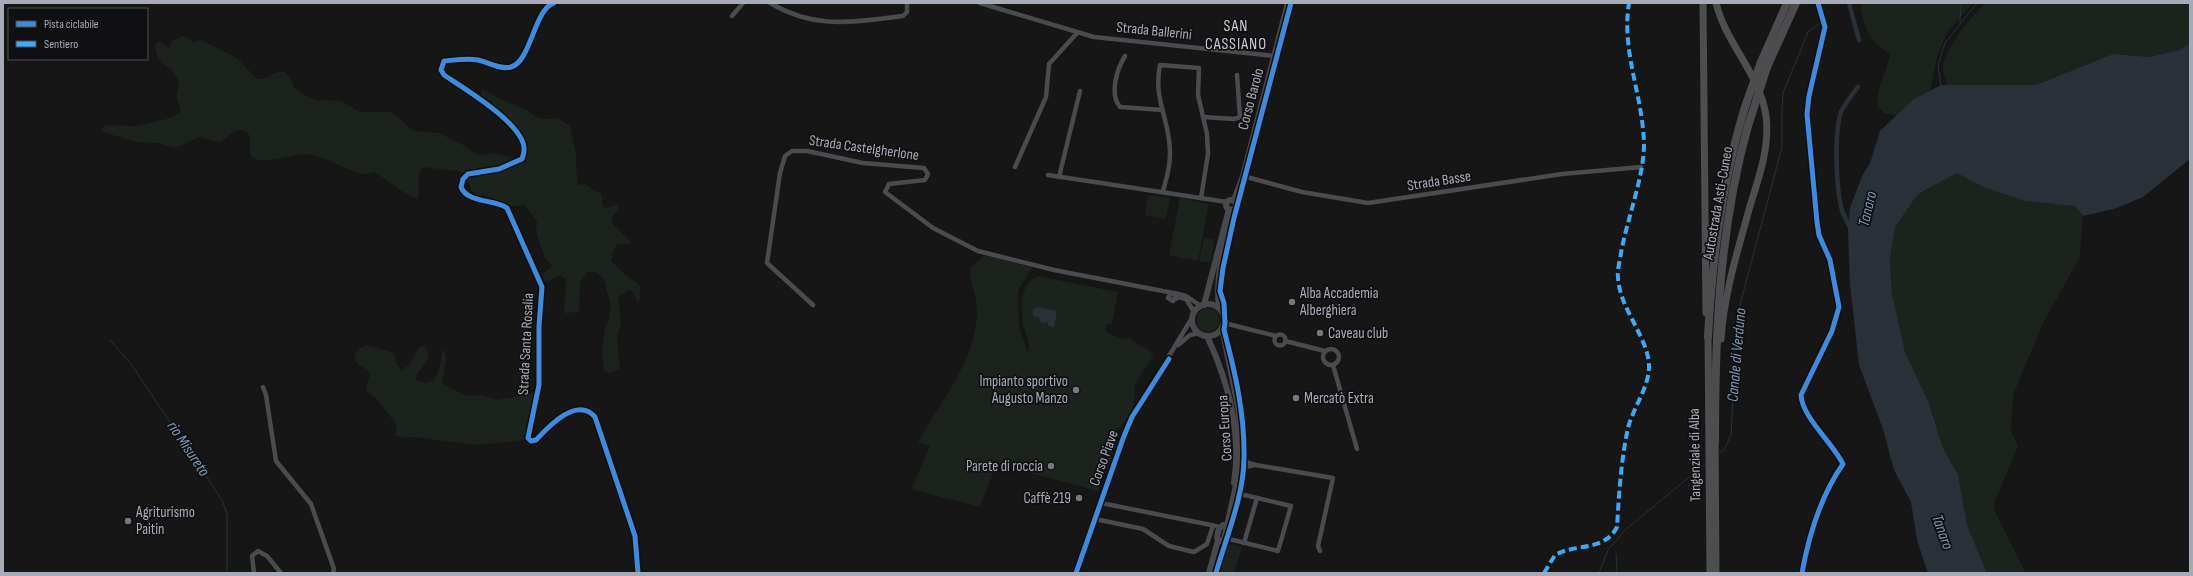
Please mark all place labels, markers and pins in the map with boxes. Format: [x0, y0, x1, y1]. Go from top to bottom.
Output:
place label: Alba Accademia Alberghiera [1299, 284, 1379, 320]
marker: Alba Accademia Alberghiera [1287, 297, 1297, 307]
place label: Caveau club [1328, 324, 1388, 343]
marker: Caveau club [1315, 328, 1325, 338]
place label: Impianto sportivo Augusto Manzo [979, 372, 1068, 408]
marker: Impianto sportivo Augusto Manzo [1071, 385, 1081, 395]
place label: Mercatò Extra [1304, 389, 1374, 408]
marker: Mercatò Extra [1291, 393, 1301, 403]
place label: Parete di roccia [966, 457, 1043, 476]
marker: Parete di roccia [1046, 461, 1056, 471]
place label: Caffè 219 [1023, 489, 1071, 508]
marker: Caffè 219 [1074, 493, 1084, 503]
place label: Agriturismo Paitin [135, 503, 195, 539]
marker: Agriturismo Paitin [123, 516, 133, 526]

